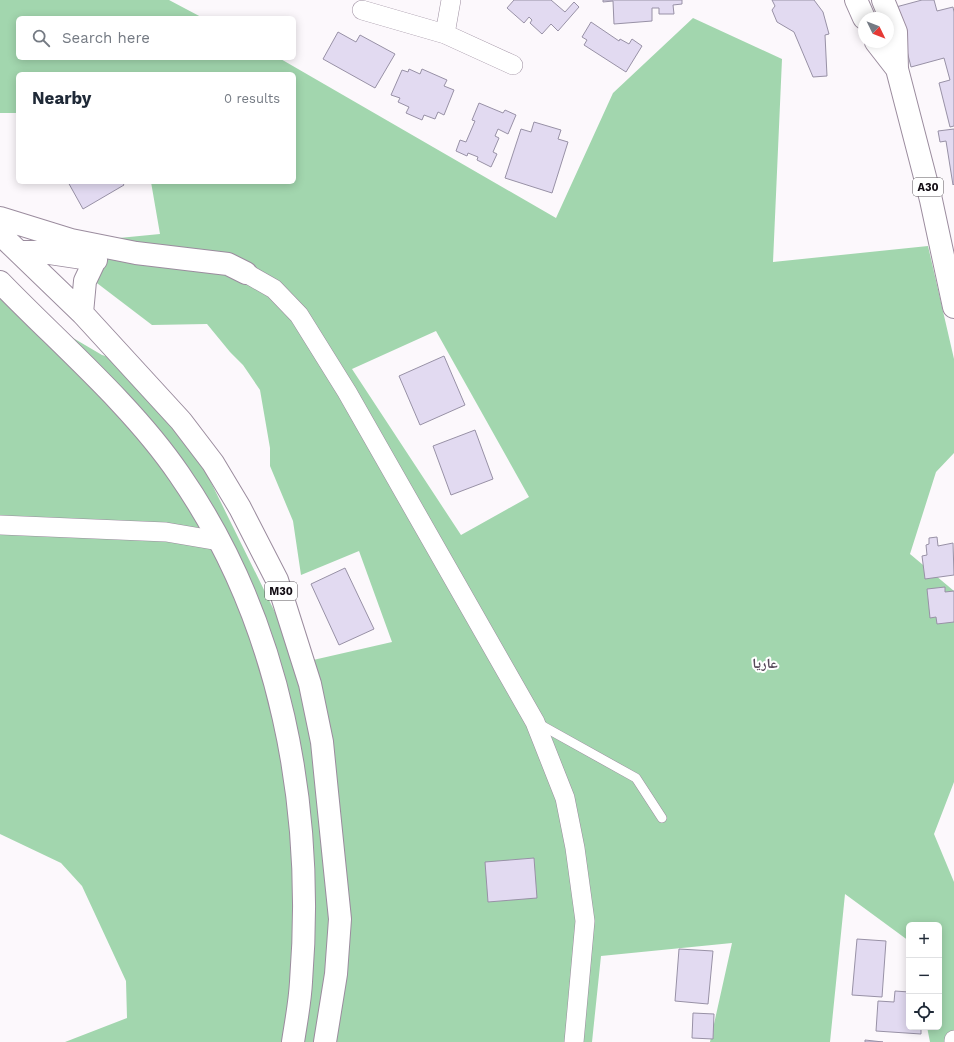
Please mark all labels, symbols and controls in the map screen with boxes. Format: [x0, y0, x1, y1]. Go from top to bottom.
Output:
north arrow [858, 12, 894, 48]
search box [16, 16, 296, 60]
icon: search [30, 27, 52, 49]
text: Search here [62, 29, 150, 47]
text: Nearby [32, 88, 91, 108]
text: 0 results [224, 91, 280, 106]
road number: A30 [913, 178, 943, 196]
road number: M30 [265, 582, 297, 600]
district label: عاريا [752, 655, 778, 671]
map controls [906, 922, 942, 1030]
button: + [906, 922, 942, 958]
button: − [906, 958, 942, 994]
button: locate [906, 994, 942, 1030]

